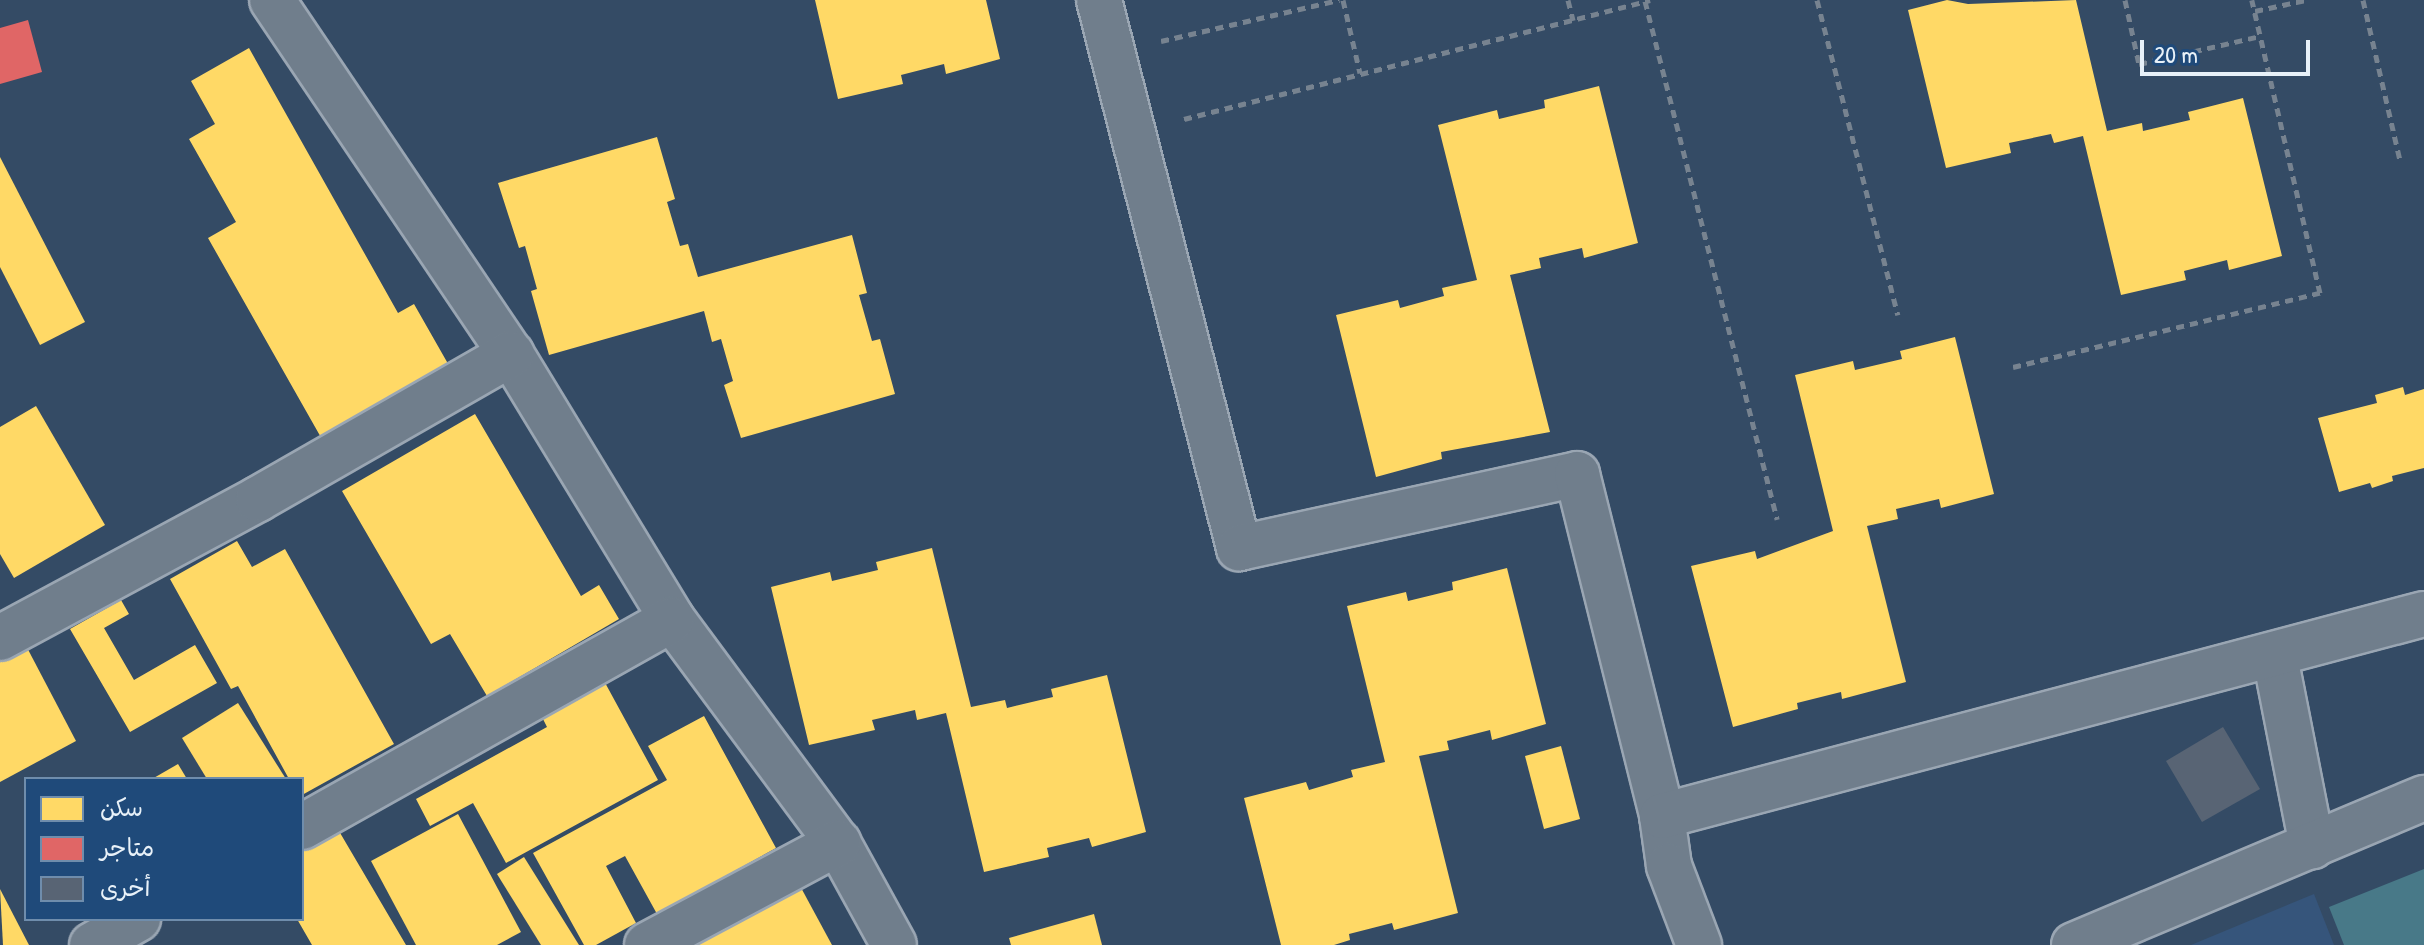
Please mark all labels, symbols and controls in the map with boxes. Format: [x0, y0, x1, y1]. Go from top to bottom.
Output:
scale bar [2144, 24, 2314, 74]
text: 20 m [2154, 38, 2198, 70]
legend [24, 777, 304, 921]
text: سكن [100, 791, 143, 823]
text: متاجر [100, 831, 154, 863]
text: أخرى [100, 871, 151, 903]

